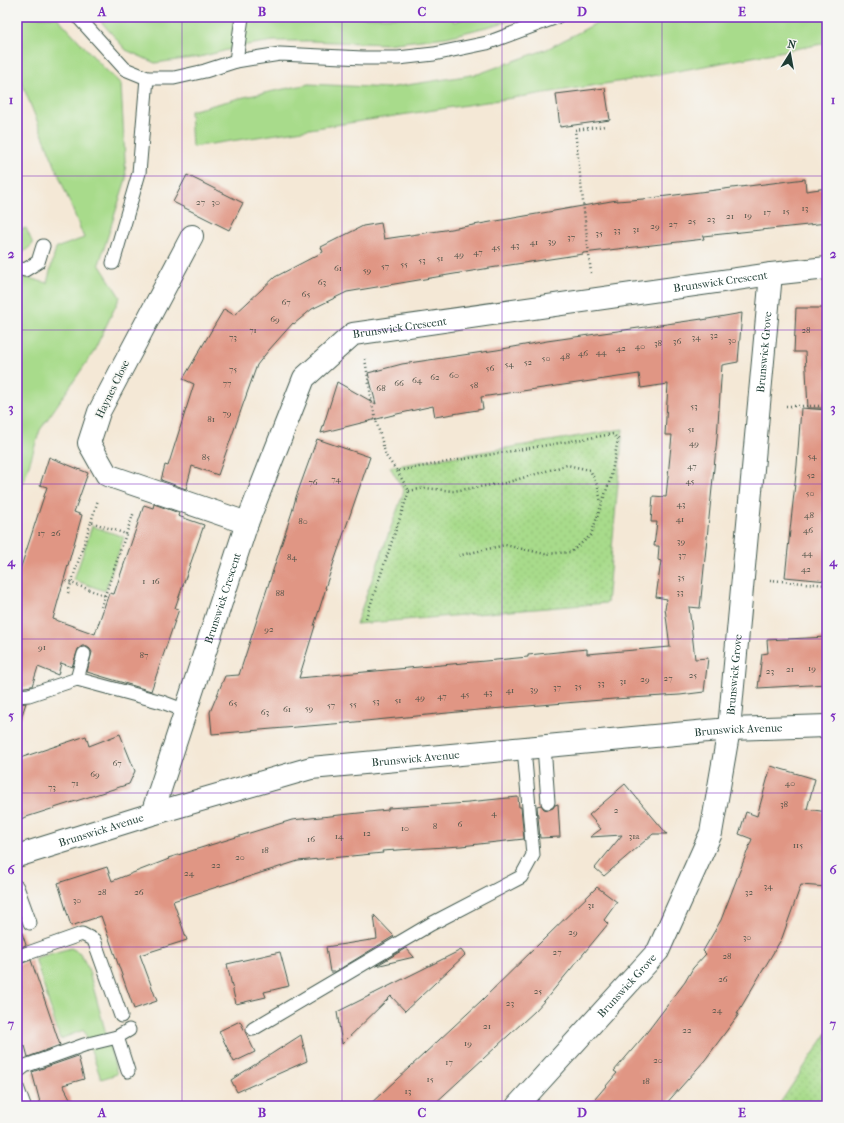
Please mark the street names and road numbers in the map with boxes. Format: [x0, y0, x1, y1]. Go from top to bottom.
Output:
street label: Brunswick Crescent [673, 269, 768, 295]
street label: Brunswick Grove [754, 310, 775, 393]
street label: Brunswick Crescent [352, 315, 448, 341]
street label: Haynes Close [93, 358, 132, 420]
street label: Brunswick Crescent [202, 551, 244, 645]
street label: Brunswick Grove [724, 633, 745, 716]
street label: Brunswick Avenue [694, 721, 783, 739]
street label: Brunswick Avenue [371, 748, 461, 769]
street label: Brunswick Avenue [57, 811, 146, 850]
street label: Brunswick Grove [595, 951, 660, 1020]

